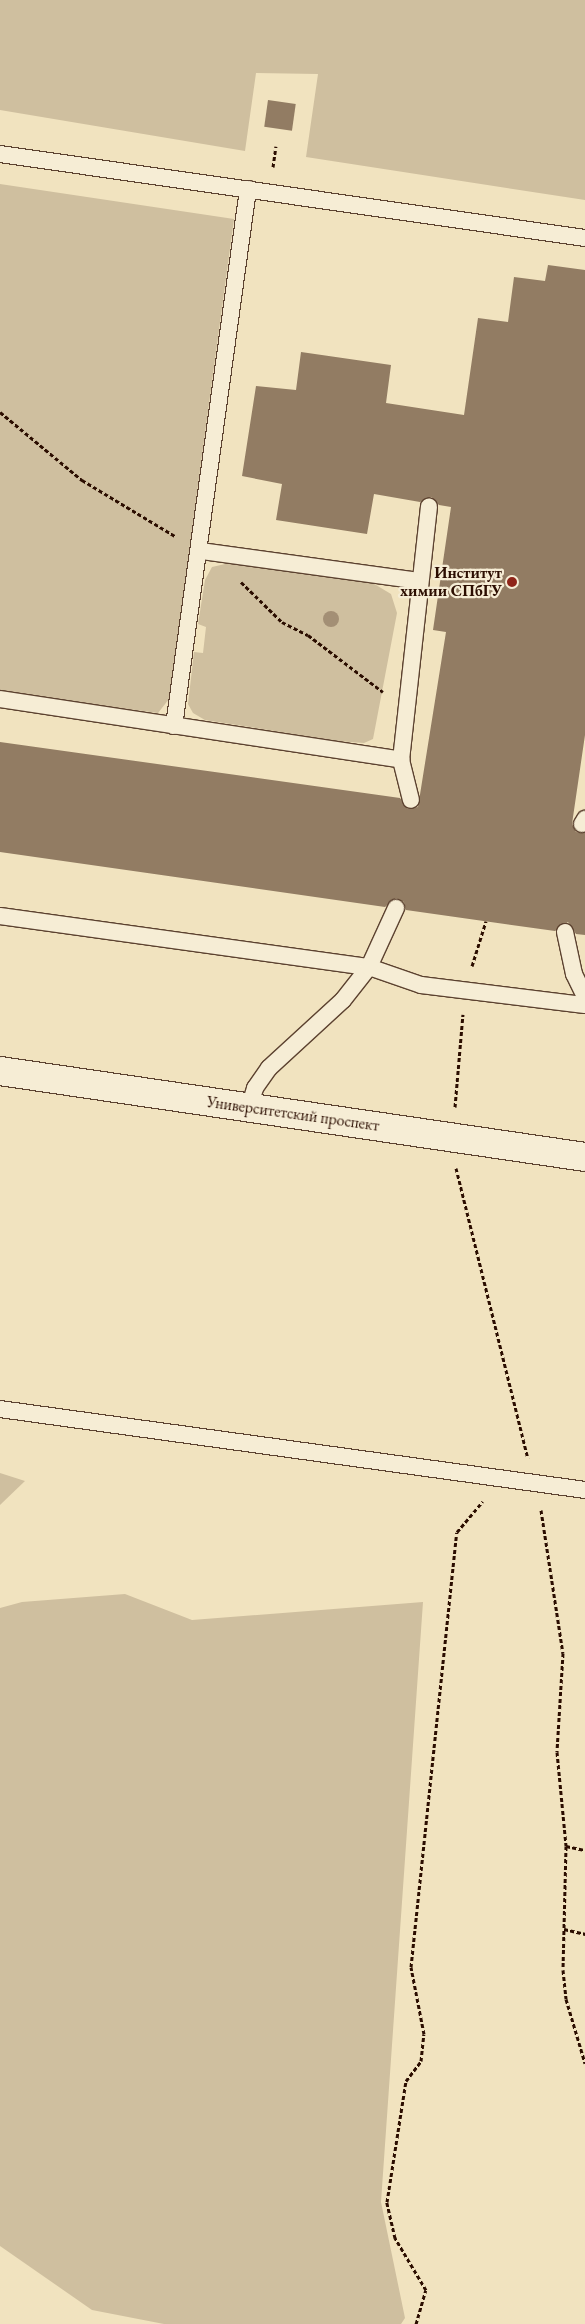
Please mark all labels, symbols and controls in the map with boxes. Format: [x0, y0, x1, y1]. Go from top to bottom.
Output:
place label: Институт химии СПбГУ [400, 563, 502, 601]
marker: Институт химии СПбГУ [506, 576, 518, 588]
street label: Университетский проспект [206, 1092, 380, 1136]

